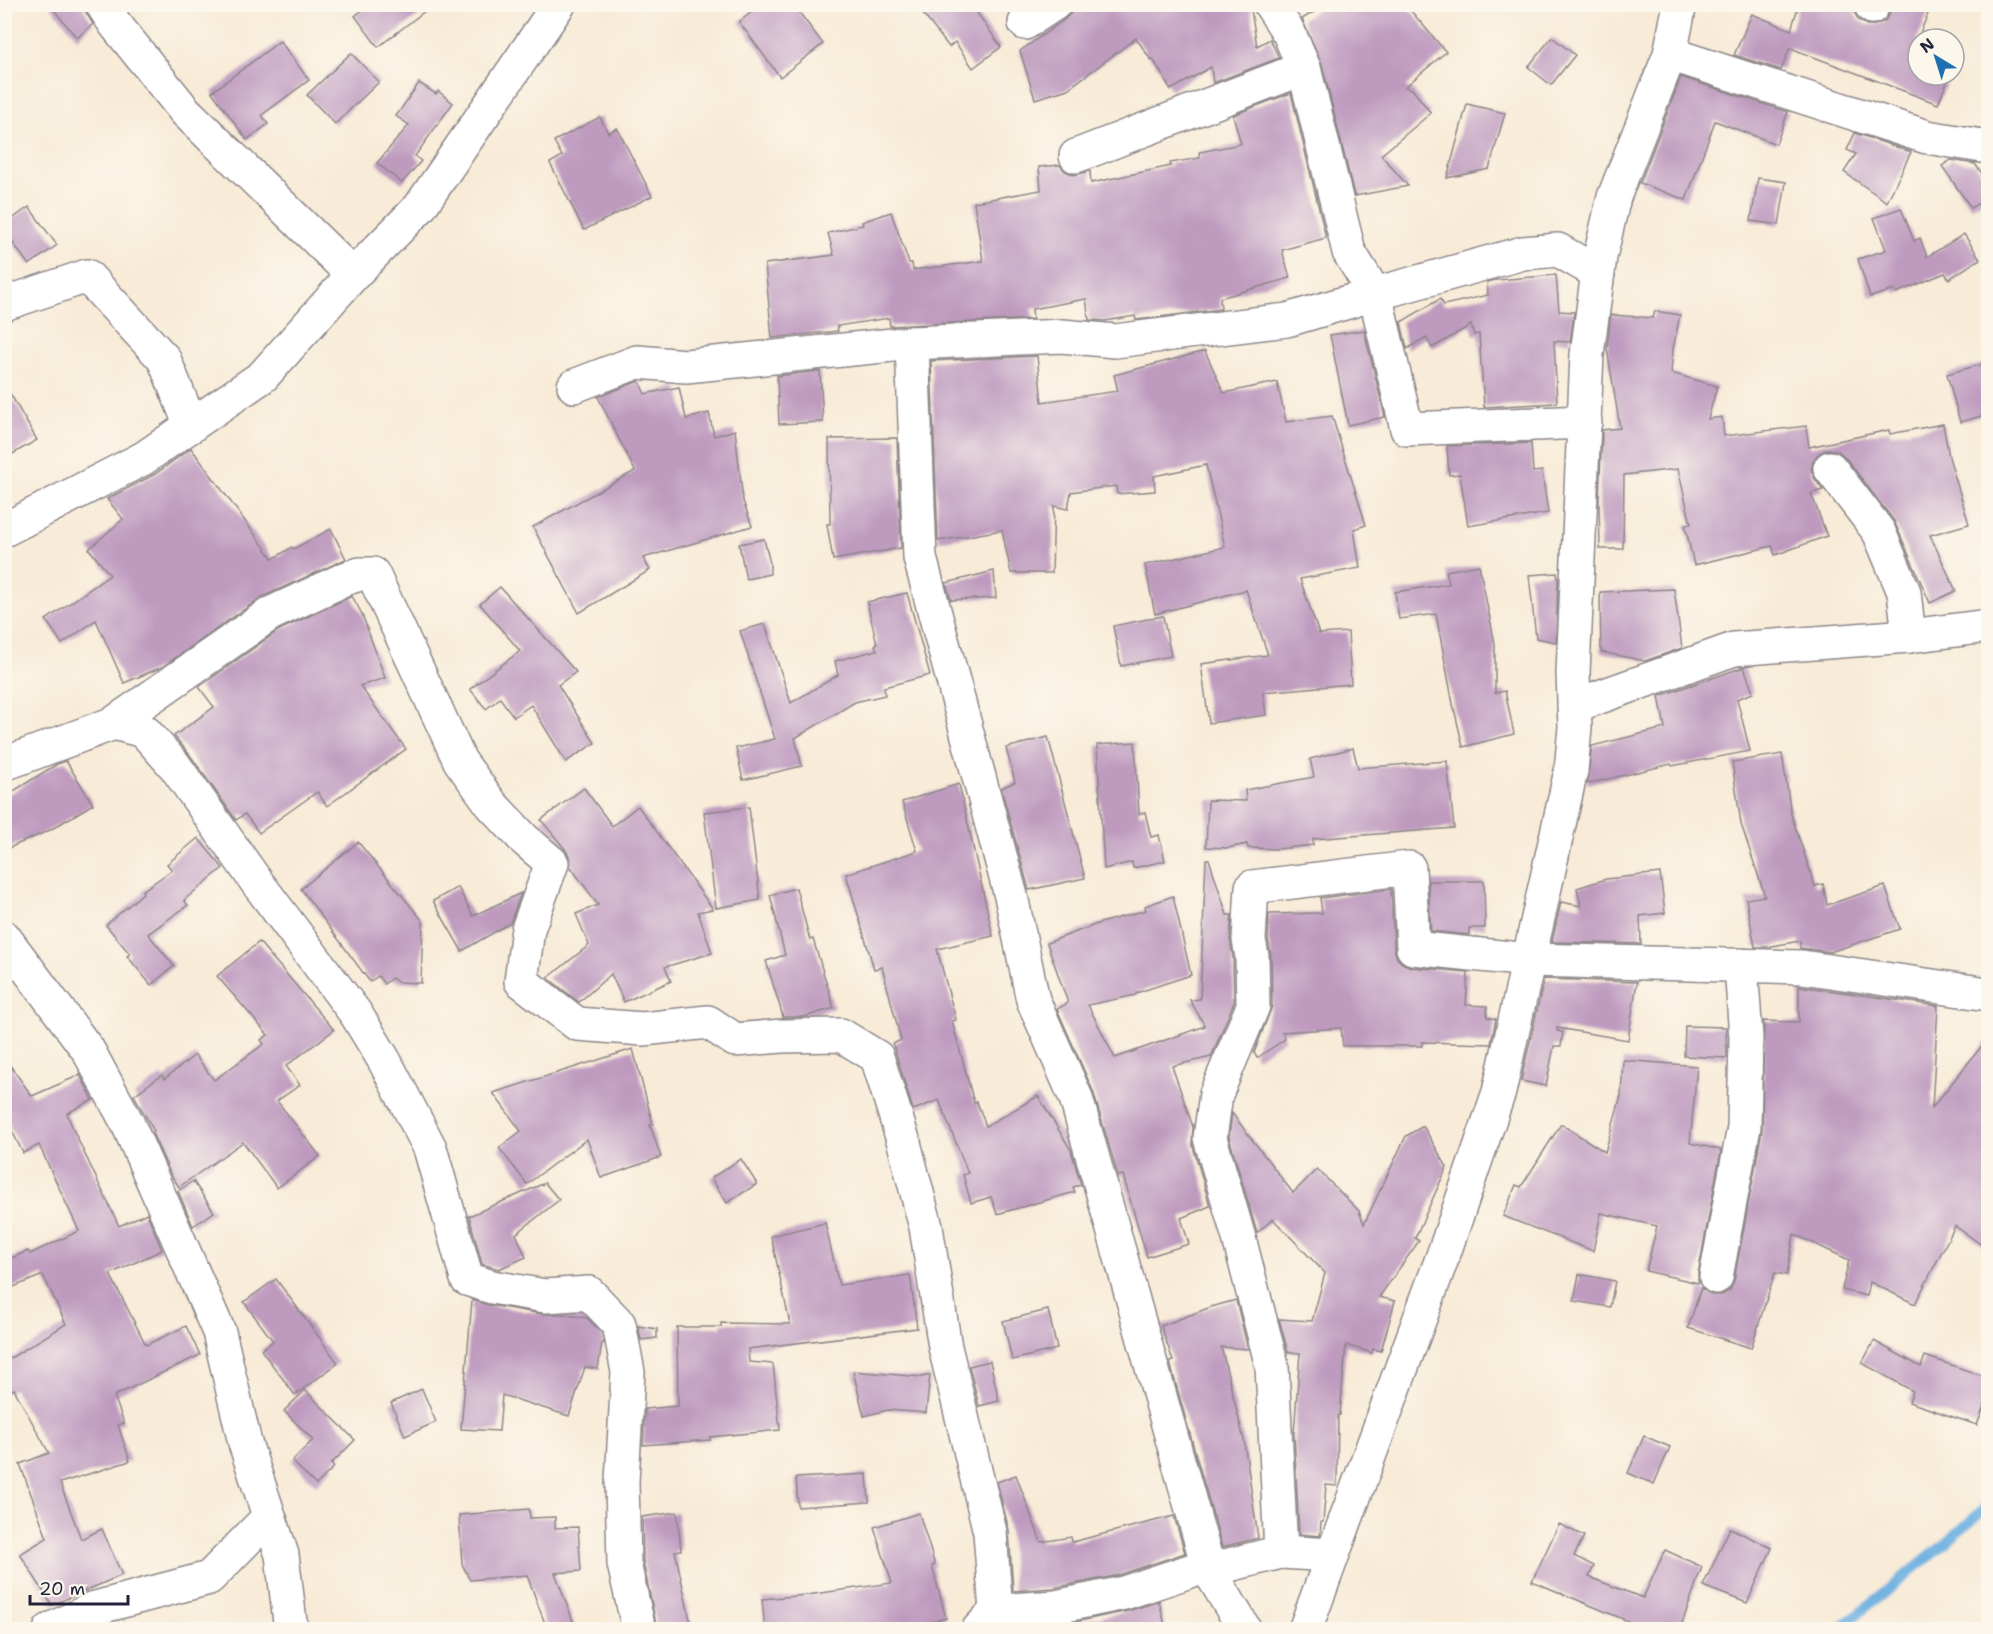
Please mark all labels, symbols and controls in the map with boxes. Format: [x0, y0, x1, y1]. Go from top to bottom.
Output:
north arrow [1906, 27, 1966, 87]
text: N [1916, 33, 1939, 58]
scale bar [30, 1568, 128, 1606]
text: 20 m [39, 1577, 85, 1601]

